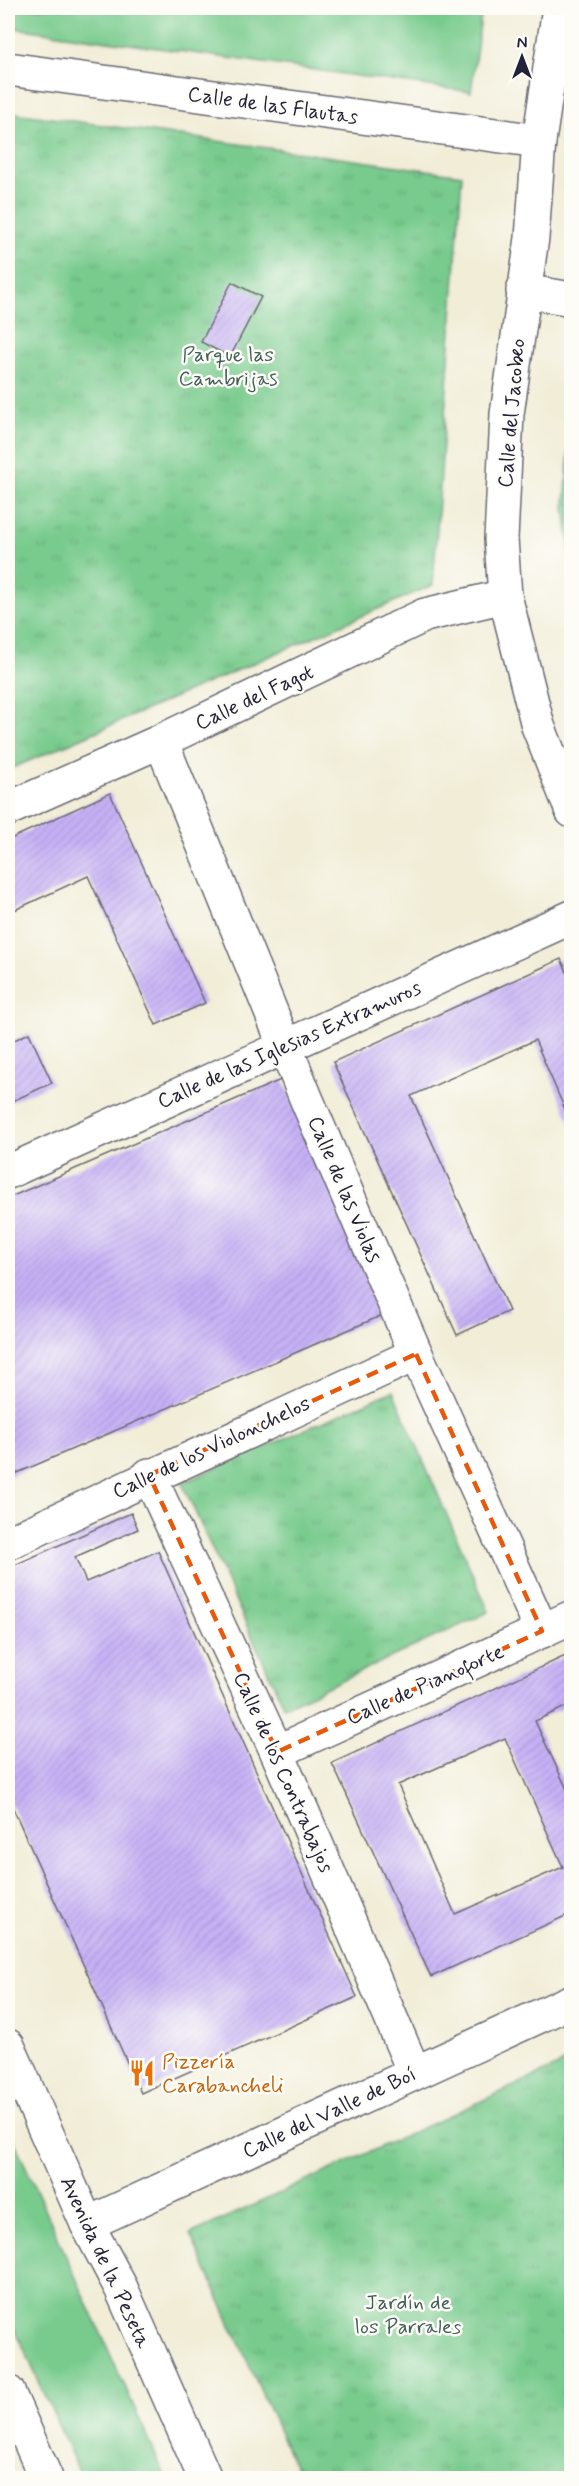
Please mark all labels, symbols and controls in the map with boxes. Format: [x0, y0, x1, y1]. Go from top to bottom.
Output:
north arrow [492, 27, 552, 87]
text: N [517, 33, 527, 54]
street label: Calle de las Flautas [186, 80, 360, 132]
street label: Calle del Jacobeo [492, 337, 532, 489]
park label: Parque las Cambrijas [178, 341, 278, 393]
street label: Calle del Fagot [191, 658, 318, 738]
street label: Calle de las Iglesias Extramuros [153, 974, 426, 1116]
street label: Calle de las Violas [301, 1112, 388, 1267]
street label: Calle de los Violonchelos [108, 1390, 315, 1506]
street label: Calle de Pianoforte [342, 1638, 509, 1734]
street label: Calle de los Contrabajos [226, 1668, 340, 1877]
place label: Pizzería Carabancheli [162, 2048, 284, 2100]
restaurant icon: Pizzería Carabancheli [127, 2058, 157, 2088]
street label: Calle del Valle de Boí [238, 2060, 421, 2165]
street label: Avenida de la Peseta [53, 2172, 157, 2353]
park label: Jardín de los Parrales [355, 2289, 461, 2341]

